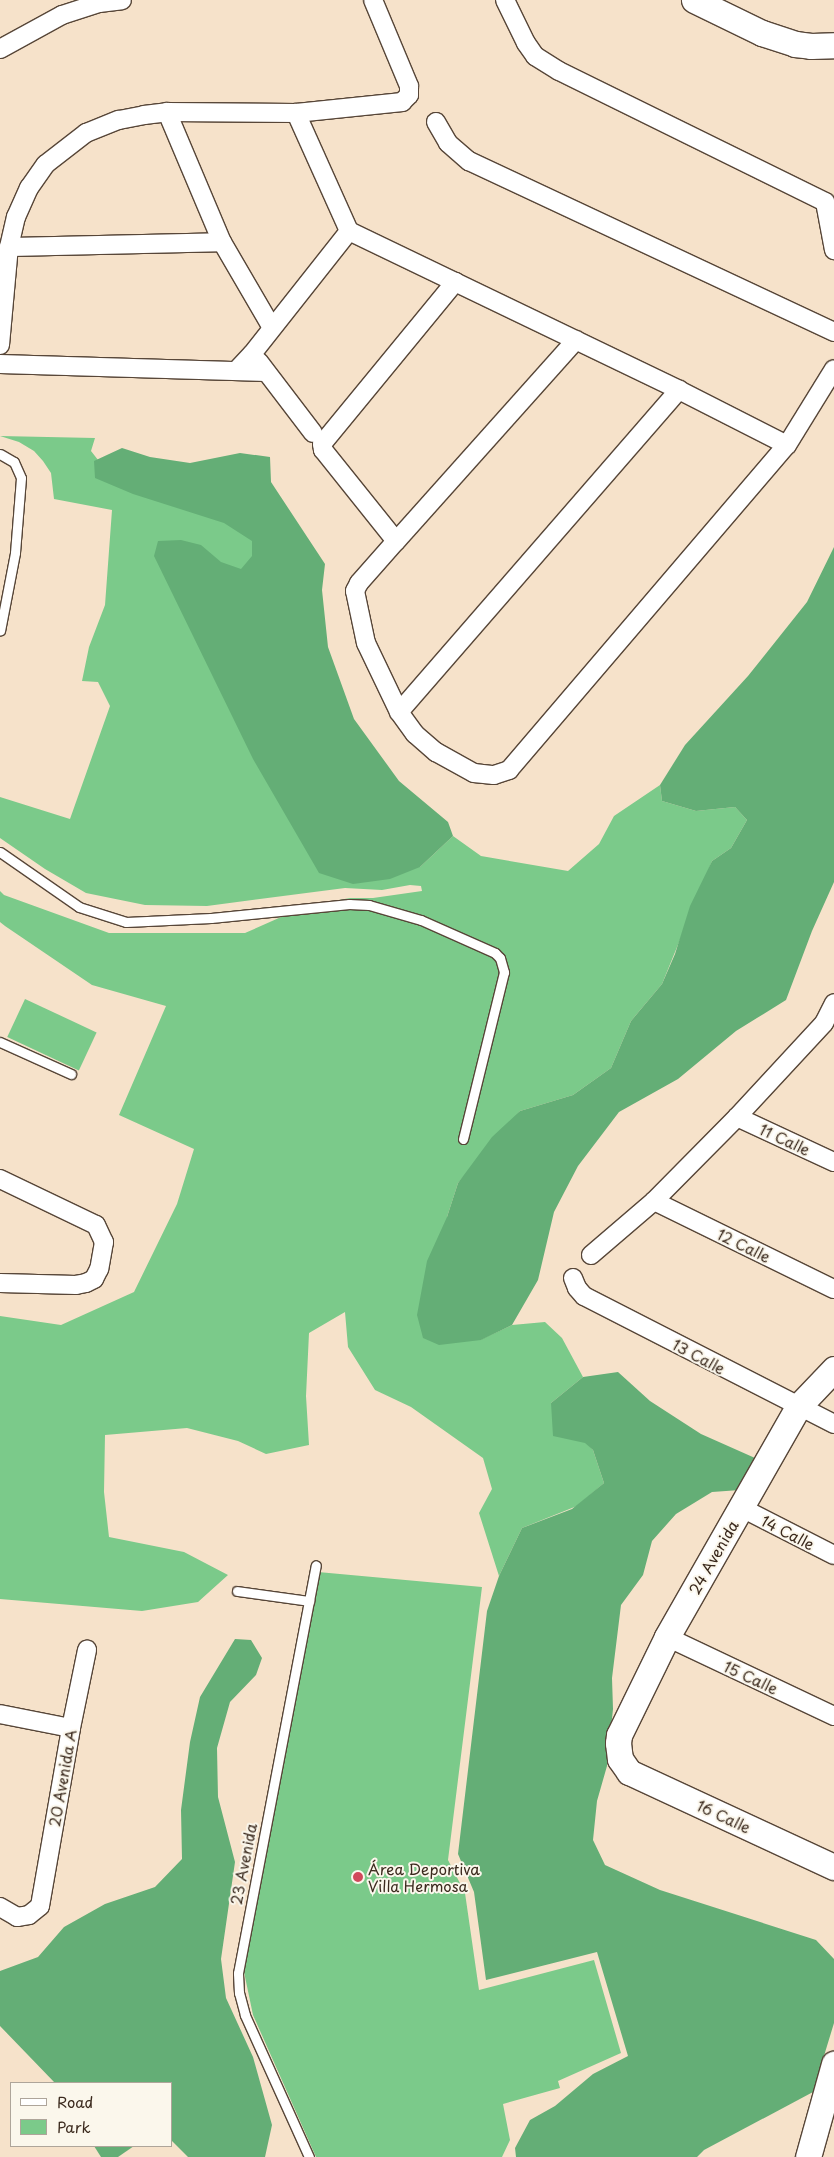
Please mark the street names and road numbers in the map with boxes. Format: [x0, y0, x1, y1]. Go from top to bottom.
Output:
street label: 11 Calle [757, 1119, 813, 1159]
street label: 12 Calle [714, 1224, 774, 1266]
street label: 13 Calle [669, 1334, 729, 1378]
street label: 14 Calle [758, 1511, 818, 1553]
street label: 24 Avenida [685, 1517, 741, 1597]
street label: 15 Calle [721, 1657, 781, 1697]
street label: 20 Avenida A [44, 1727, 80, 1829]
street label: 16 Calle [694, 1795, 754, 1837]
street label: 23 Avenida [226, 1822, 260, 1906]

